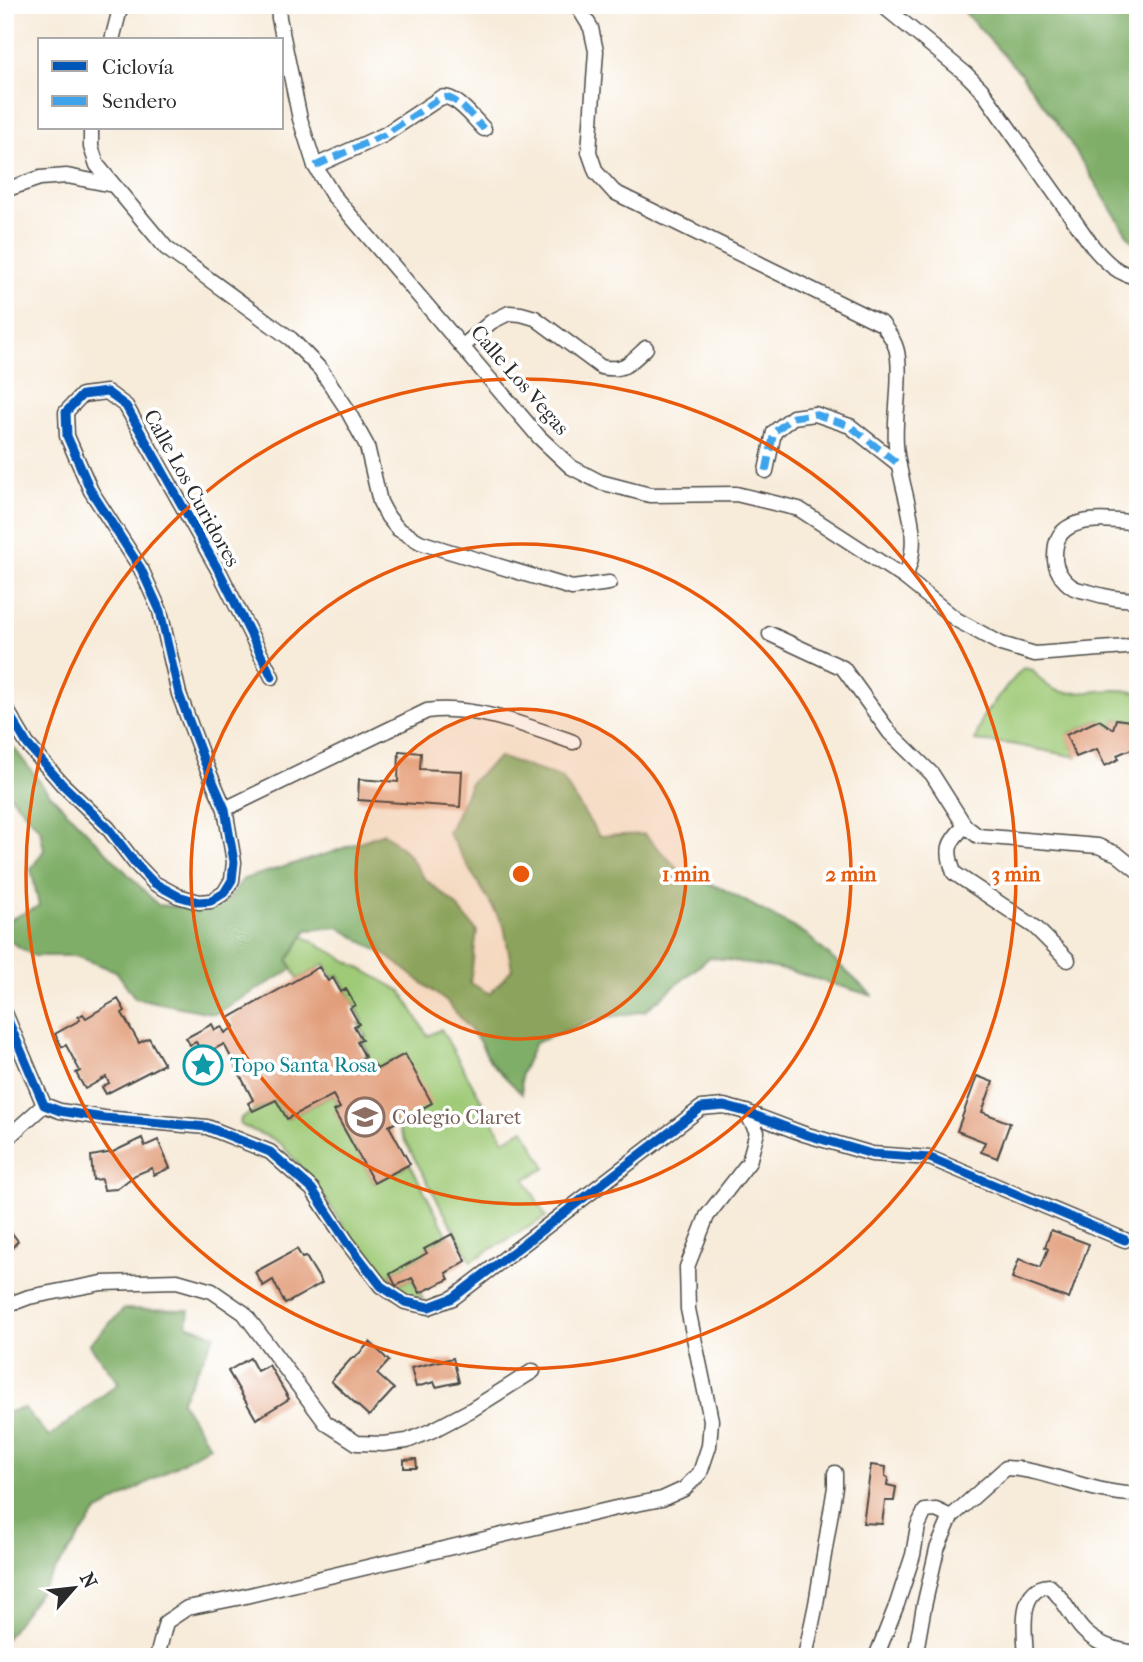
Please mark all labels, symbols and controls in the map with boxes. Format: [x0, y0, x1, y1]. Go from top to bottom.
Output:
legend [38, 38, 284, 130]
text: Ciclovía [102, 55, 174, 79]
text: Sendero [102, 89, 177, 113]
street label: Calle Los Vegas [466, 320, 574, 440]
street label: Calle Los Curidores [139, 405, 245, 571]
centre of rings [509, 862, 533, 886]
text: 1 min [662, 862, 711, 886]
text: 2 min [825, 862, 877, 886]
text: 3 min [992, 862, 1041, 886]
place icon: Topo Santa Rosa [182, 1044, 224, 1086]
place label: Topo Santa Rosa [230, 1053, 377, 1077]
school or university icon: Colegio Claret [344, 1096, 386, 1138]
place label: Colegio Claret [392, 1105, 522, 1129]
north arrow [38, 1554, 108, 1624]
text: N [75, 1569, 101, 1593]

